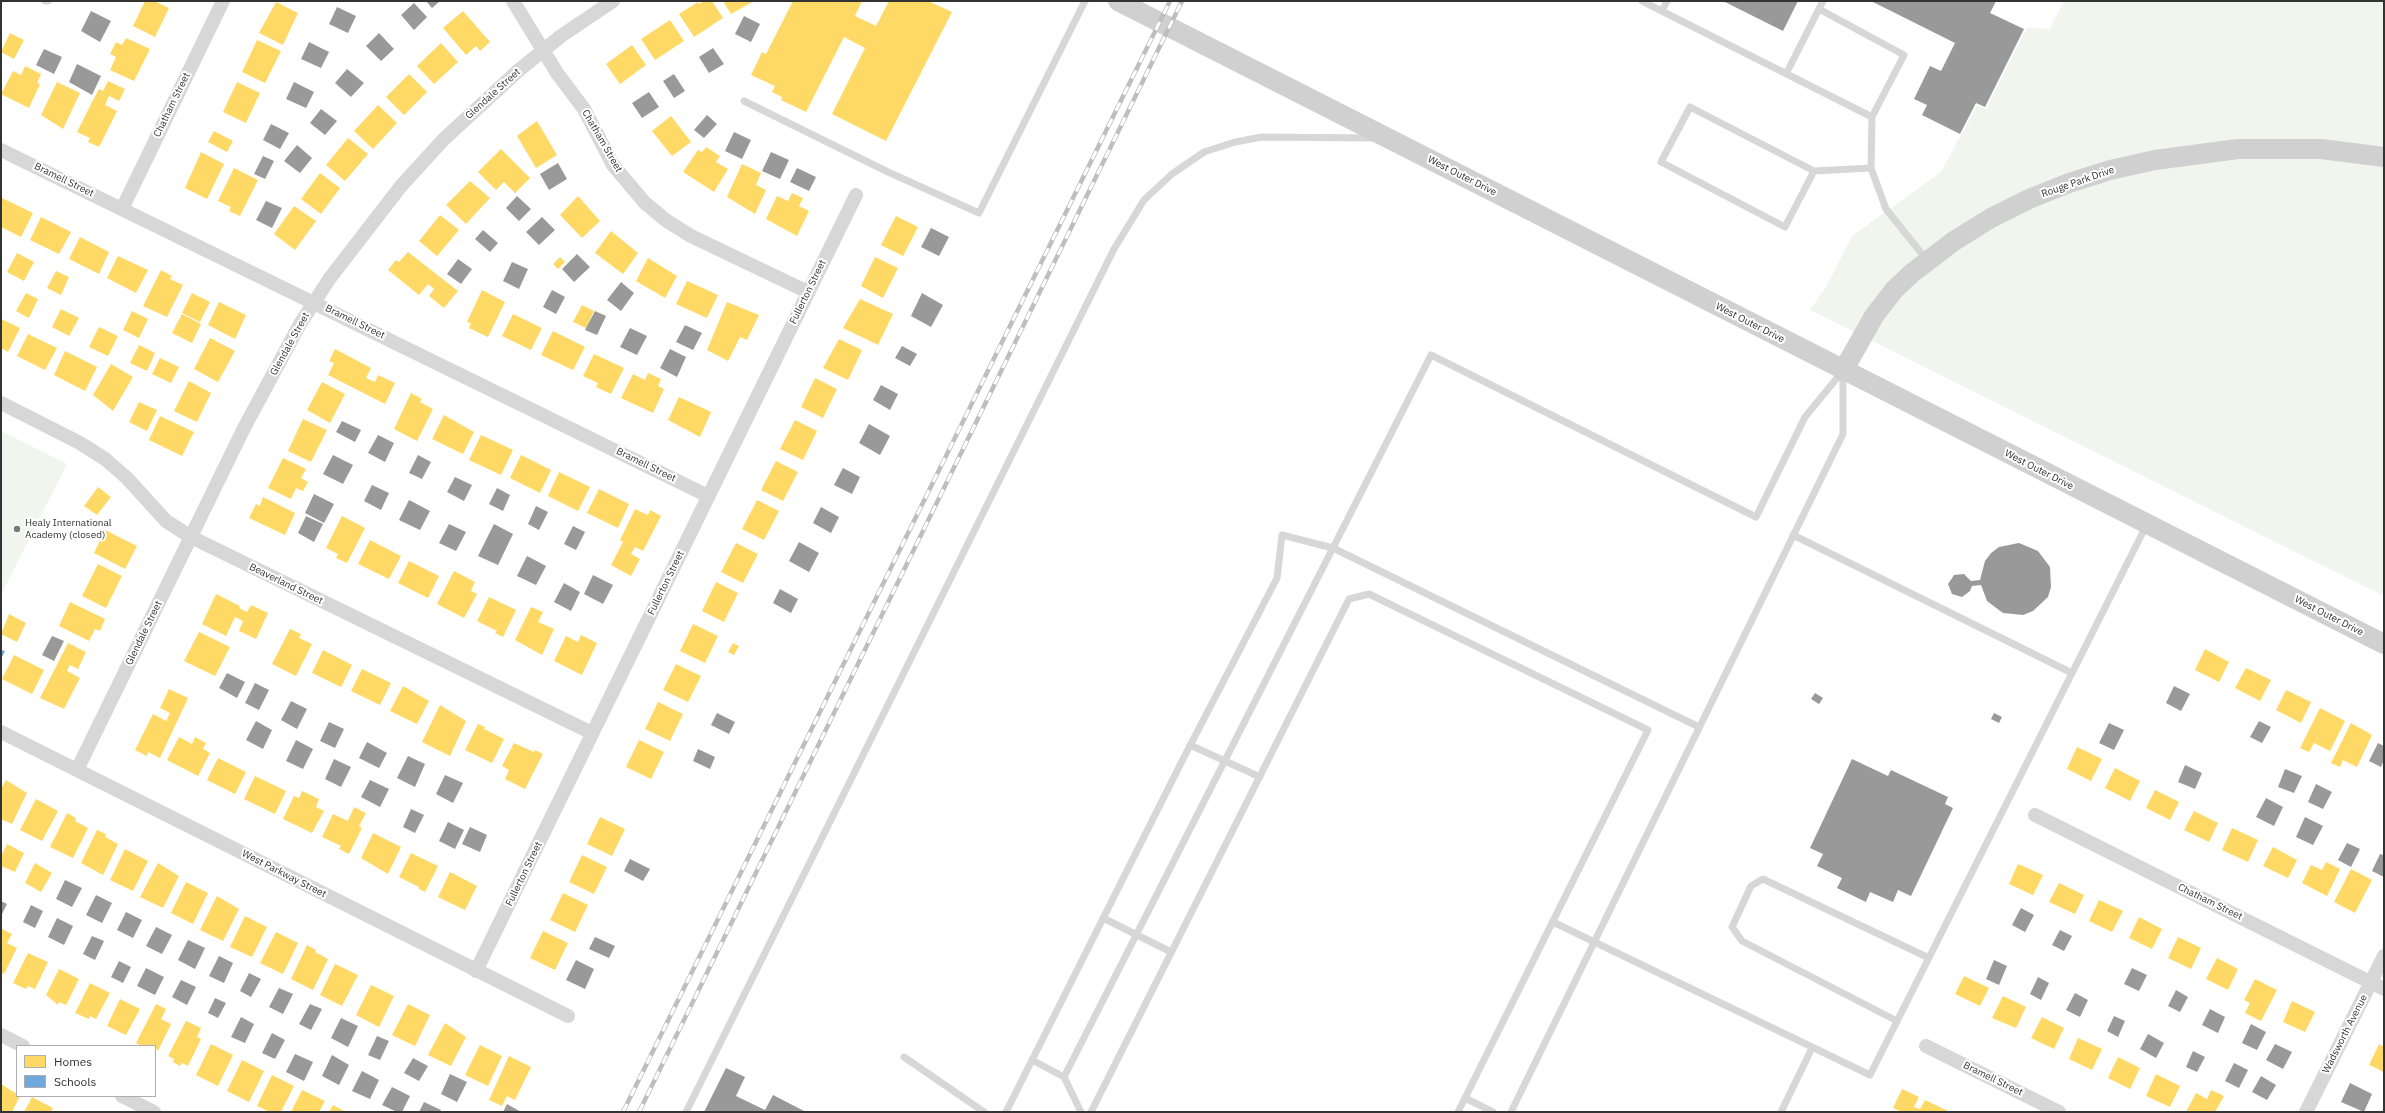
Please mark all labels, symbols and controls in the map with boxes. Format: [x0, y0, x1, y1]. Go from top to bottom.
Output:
street label: Glendale Street [463, 66, 523, 122]
street label: Chatham Street [151, 71, 193, 139]
street label: Chatham Street [579, 108, 625, 174]
street label: West Outer Drive [1425, 153, 1499, 199]
street label: Bramell Street [32, 160, 96, 200]
street label: Rouge Park Drive [2040, 164, 2116, 200]
street label: Fullerton Street [787, 258, 829, 326]
street label: West Outer Drive [1713, 300, 1787, 346]
street label: Bramell Street [323, 302, 387, 342]
street label: Glendale Street [268, 310, 312, 378]
street label: Bramell Street [614, 445, 678, 485]
street label: West Outer Drive [2002, 447, 2076, 493]
place label: Healy International Academy (closed) [25, 517, 112, 540]
marker: Healy International Academy (closed) [12, 524, 22, 534]
street label: Fullerton Street [645, 549, 687, 617]
street label: Beaverland Street [247, 561, 325, 607]
street label: West Outer Drive [2292, 593, 2366, 639]
street label: Glendale Street [123, 599, 165, 667]
street label: Fullerton Street [503, 840, 545, 908]
street label: West Parkway Street [240, 848, 328, 900]
street label: Chatham Street [2176, 881, 2244, 923]
street label: Wadsworth Avenue [2320, 993, 2370, 1075]
legend [16, 1045, 156, 1097]
text: Homes [54, 1054, 92, 1069]
street label: Bramell Street [1961, 1059, 2025, 1099]
text: Schools [54, 1074, 96, 1089]

